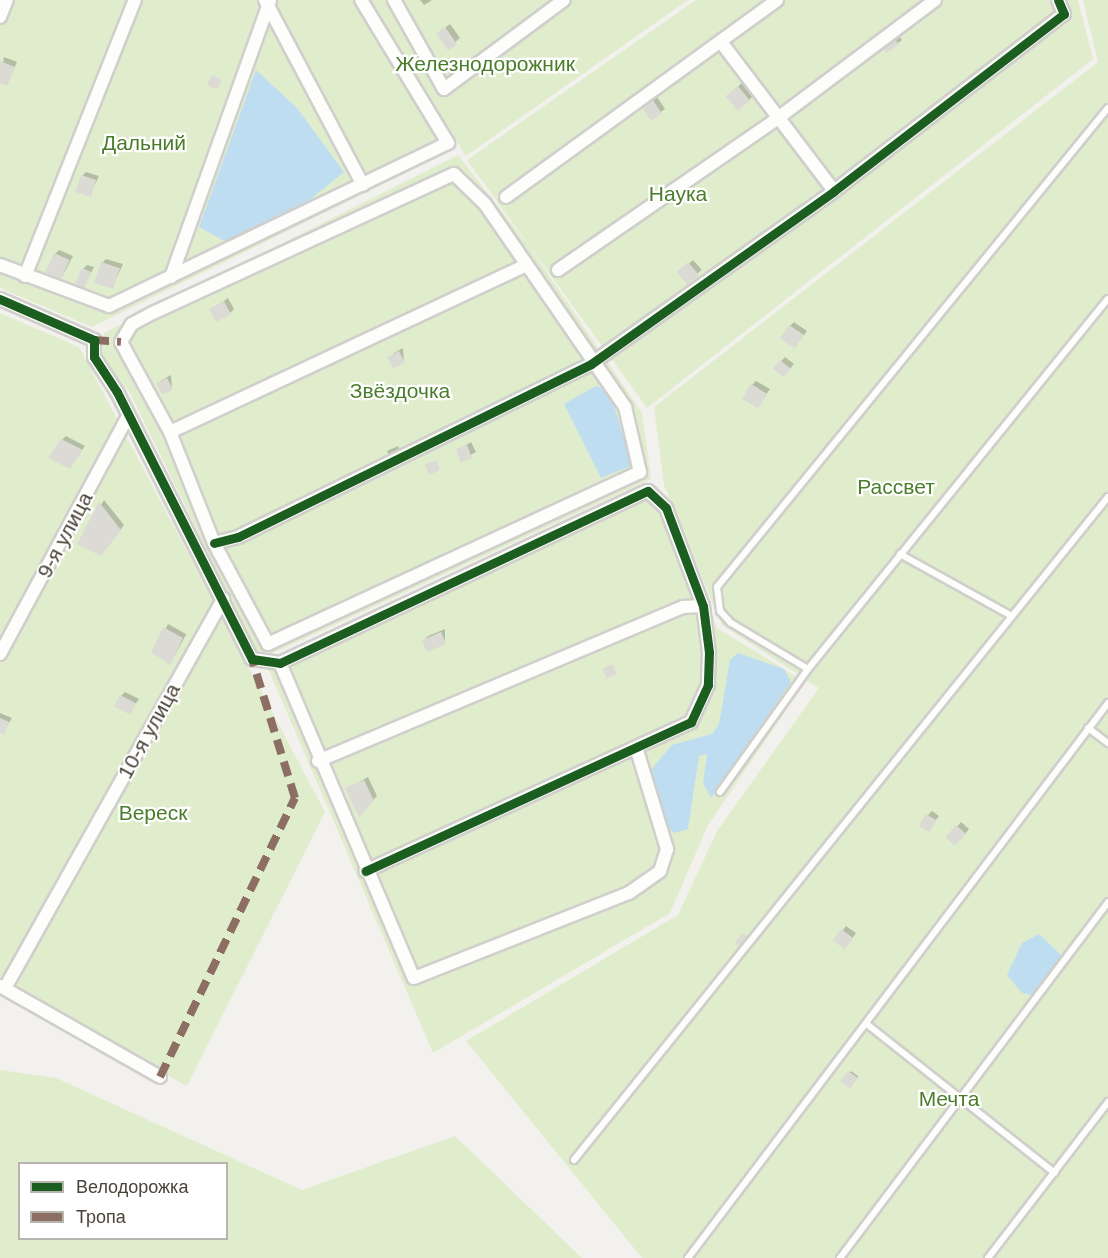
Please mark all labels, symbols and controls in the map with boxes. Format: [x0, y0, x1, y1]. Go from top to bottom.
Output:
park label: Железнодорожник [395, 51, 575, 77]
park label: Дальний [102, 130, 186, 156]
park label: Наука [649, 181, 707, 207]
park label: Звёздочка [350, 378, 450, 404]
park label: Рассвет [857, 474, 935, 500]
street label: 9-я улица [32, 488, 98, 582]
street label: 10-я улица [112, 679, 186, 783]
park label: Вереск [119, 800, 187, 826]
park label: Мечта [919, 1086, 979, 1112]
legend [18, 1162, 228, 1240]
text: Велодорожка [76, 1177, 188, 1197]
text: Тропа [76, 1207, 126, 1227]

